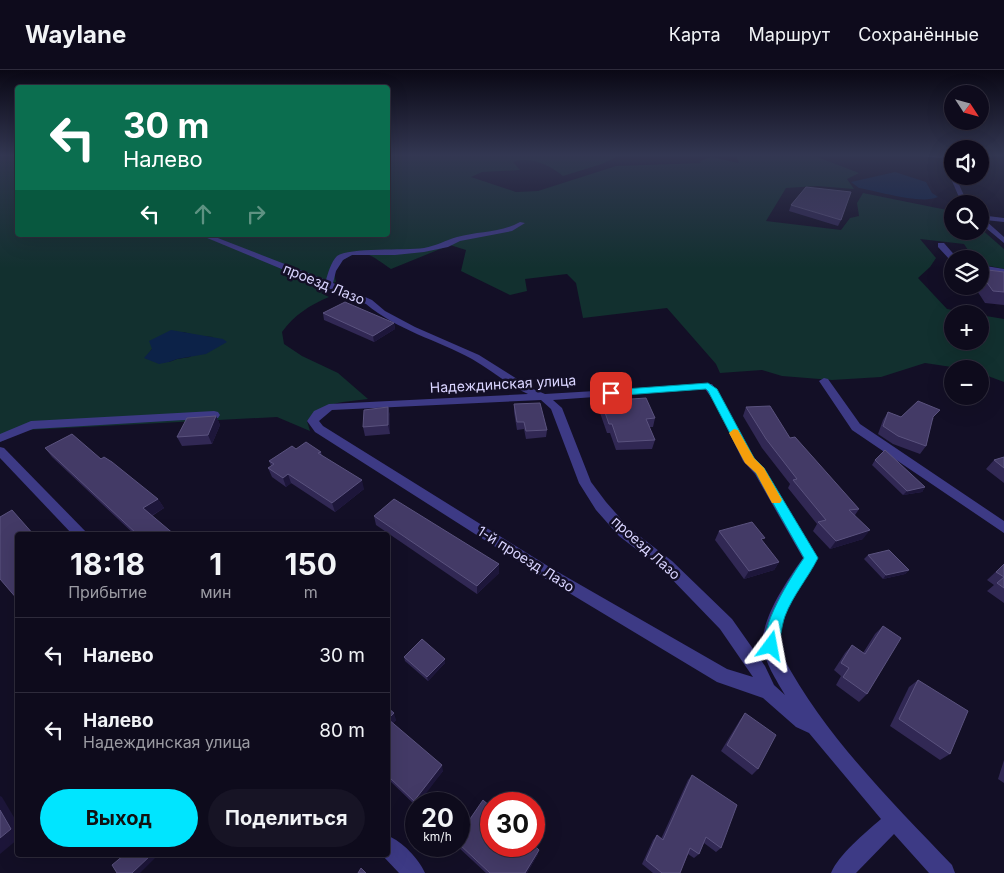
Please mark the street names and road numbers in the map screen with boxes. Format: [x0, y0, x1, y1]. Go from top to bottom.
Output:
street label: проезд Лазо [281, 259, 368, 308]
street label: Надеждинская улица [429, 371, 577, 396]
street label: проезд Лазо [608, 512, 684, 583]
street label: 1-й проезд Лазо [475, 522, 578, 595]

